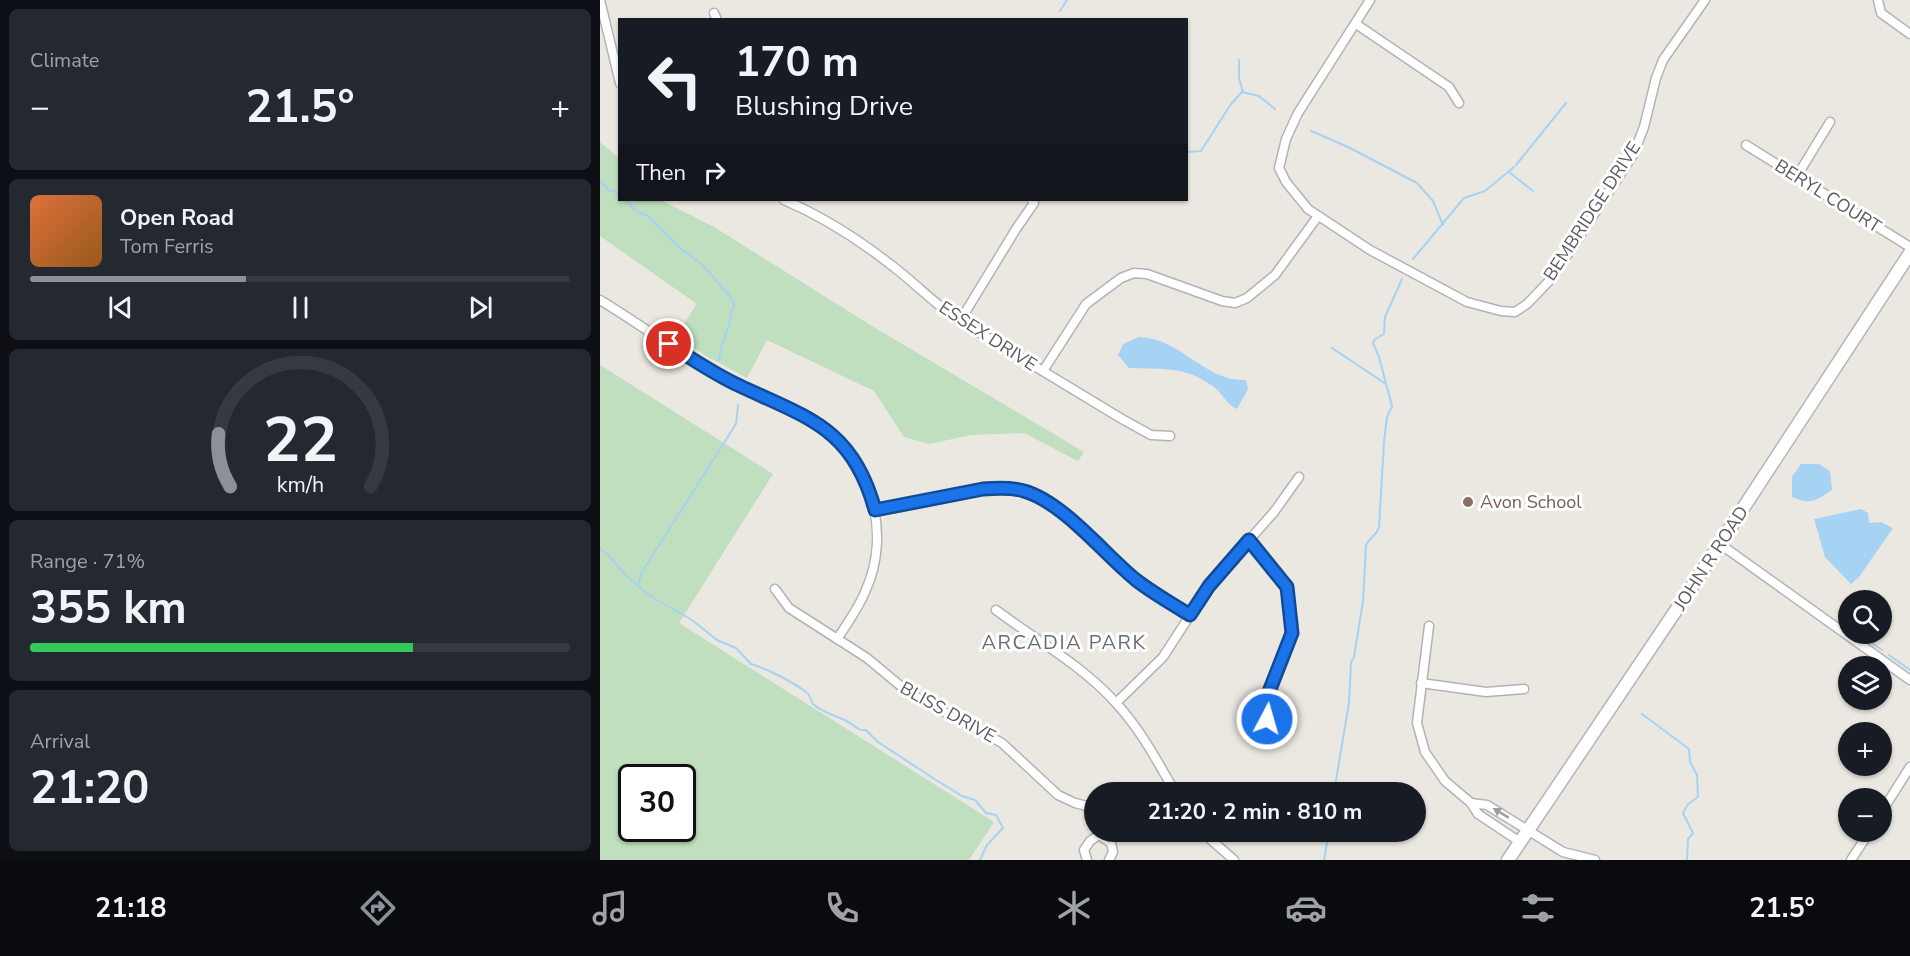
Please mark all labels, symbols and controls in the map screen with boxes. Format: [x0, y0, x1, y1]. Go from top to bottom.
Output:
text: 170 m [735, 34, 859, 91]
icon: left [636, 42, 714, 120]
text: Climate [30, 47, 99, 74]
text: 21.5° [245, 77, 355, 138]
text: − [30, 85, 50, 130]
text: + [550, 85, 570, 130]
text: Blushing Drive [735, 88, 913, 125]
street label: BEMBRIDGE DRIVE [1538, 137, 1646, 285]
street label: BERYL COURT [1770, 154, 1886, 238]
icon: right [698, 156, 731, 189]
text: Then [636, 158, 686, 188]
text: Open Road [120, 203, 234, 233]
text: Tom Ferris [120, 233, 214, 260]
icon: previous [104, 291, 137, 324]
icon: pause [284, 291, 317, 324]
icon: next [464, 291, 497, 324]
street label: ESSEX DRIVE [934, 295, 1042, 377]
pin [643, 318, 694, 369]
icon: arrive [652, 327, 685, 360]
text: 22 [263, 398, 337, 483]
text: km/h [276, 470, 324, 500]
place label: Avon School [1480, 490, 1582, 514]
marker: Avon School [1461, 495, 1475, 509]
street label: JOHN R ROAD [1668, 501, 1754, 616]
text: Range · 71% [30, 548, 145, 575]
text: 355 km [30, 578, 187, 639]
map controls [1838, 590, 1892, 842]
button: search [1838, 590, 1892, 644]
district label: ARCADIA PARK [982, 629, 1146, 656]
button: layers [1838, 656, 1892, 710]
street label: BLISS DRIVE [896, 676, 1000, 748]
position arrow [1235, 687, 1299, 751]
button: + [1838, 722, 1892, 776]
text: Arrival [30, 728, 90, 755]
text: 21:20 [30, 758, 149, 819]
speed limit sign: 30 [618, 764, 696, 842]
button: − [1838, 788, 1892, 842]
text: 21:20 · 2 min · 810 m [1148, 797, 1362, 827]
one-way arrow [1493, 808, 1509, 819]
icon: directions [357, 887, 399, 929]
icon: music [589, 887, 631, 929]
icon: phone [821, 887, 863, 929]
icon: climate [1053, 887, 1095, 929]
icon: car [1285, 887, 1327, 929]
icon: filters [1517, 887, 1559, 929]
text: 21:18 [95, 890, 167, 927]
text: 21.5° [1749, 890, 1815, 927]

